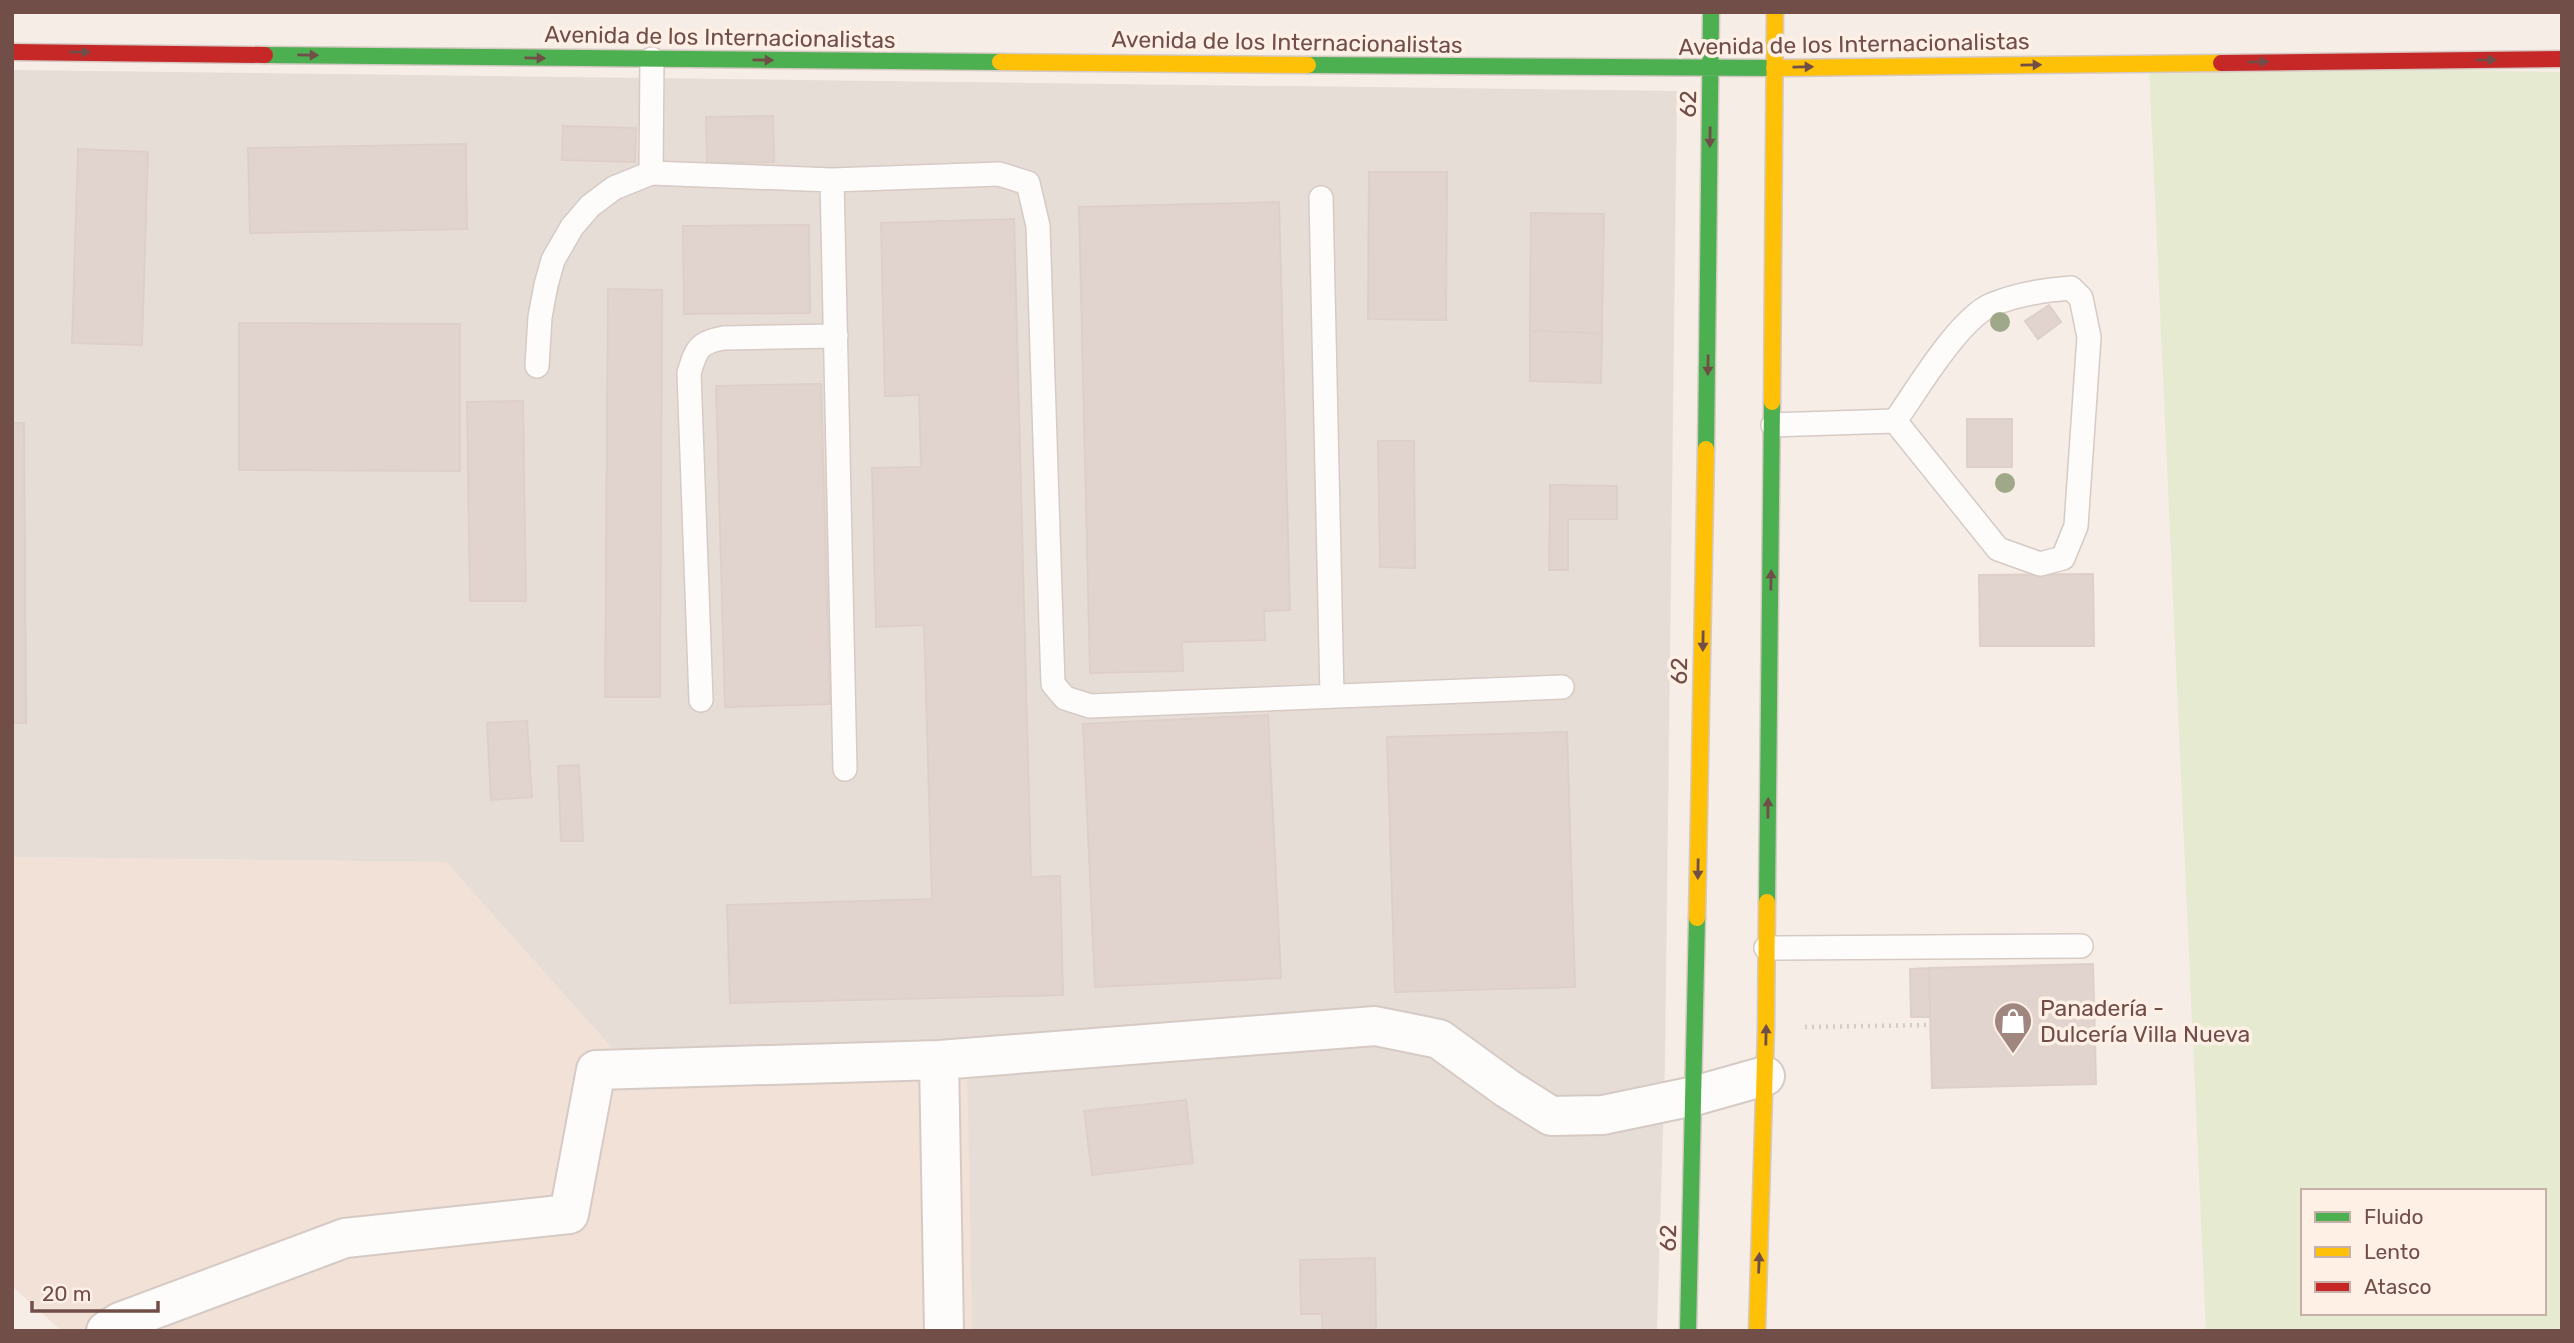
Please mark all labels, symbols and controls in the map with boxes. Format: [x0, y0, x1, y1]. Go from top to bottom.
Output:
street label: Avenida de los Internacionalistas [544, 20, 896, 54]
street label: Avenida de los Internacionalistas [1111, 25, 1463, 59]
street label: Avenida de los Internacionalistas [1678, 27, 2030, 61]
one-way arrow [70, 47, 92, 58]
one-way arrow [297, 49, 319, 61]
one-way arrow [525, 52, 547, 63]
one-way arrow [752, 54, 774, 66]
one-way arrow [2475, 54, 2497, 66]
one-way arrow [2248, 57, 2270, 68]
one-way arrow [2020, 59, 2042, 71]
one-way arrow [1793, 62, 1815, 73]
street label: 62 [1674, 90, 1702, 118]
one-way arrow [1704, 127, 1716, 149]
one-way arrow [1702, 354, 1714, 376]
one-way arrow [1765, 569, 1777, 591]
one-way arrow [1697, 631, 1708, 653]
street label: 62 [1665, 657, 1693, 685]
one-way arrow [1762, 796, 1774, 818]
one-way arrow [1692, 858, 1704, 880]
place label: Panadería - Dulcería Villa Nueva [2040, 994, 2250, 1048]
shop icon: Panadería - Dulcería Villa Nueva [1992, 1000, 2034, 1055]
one-way arrow [1760, 1024, 1771, 1046]
legend [2301, 1189, 2546, 1315]
text: Fluido [2364, 1204, 2424, 1229]
street label: 62 [1654, 1224, 1682, 1252]
text: Lento [2364, 1239, 2420, 1264]
one-way arrow [1754, 1251, 1765, 1273]
scale bar [32, 1270, 158, 1314]
text: Atasco [2364, 1274, 2432, 1299]
text: 20 m [42, 1281, 91, 1306]

